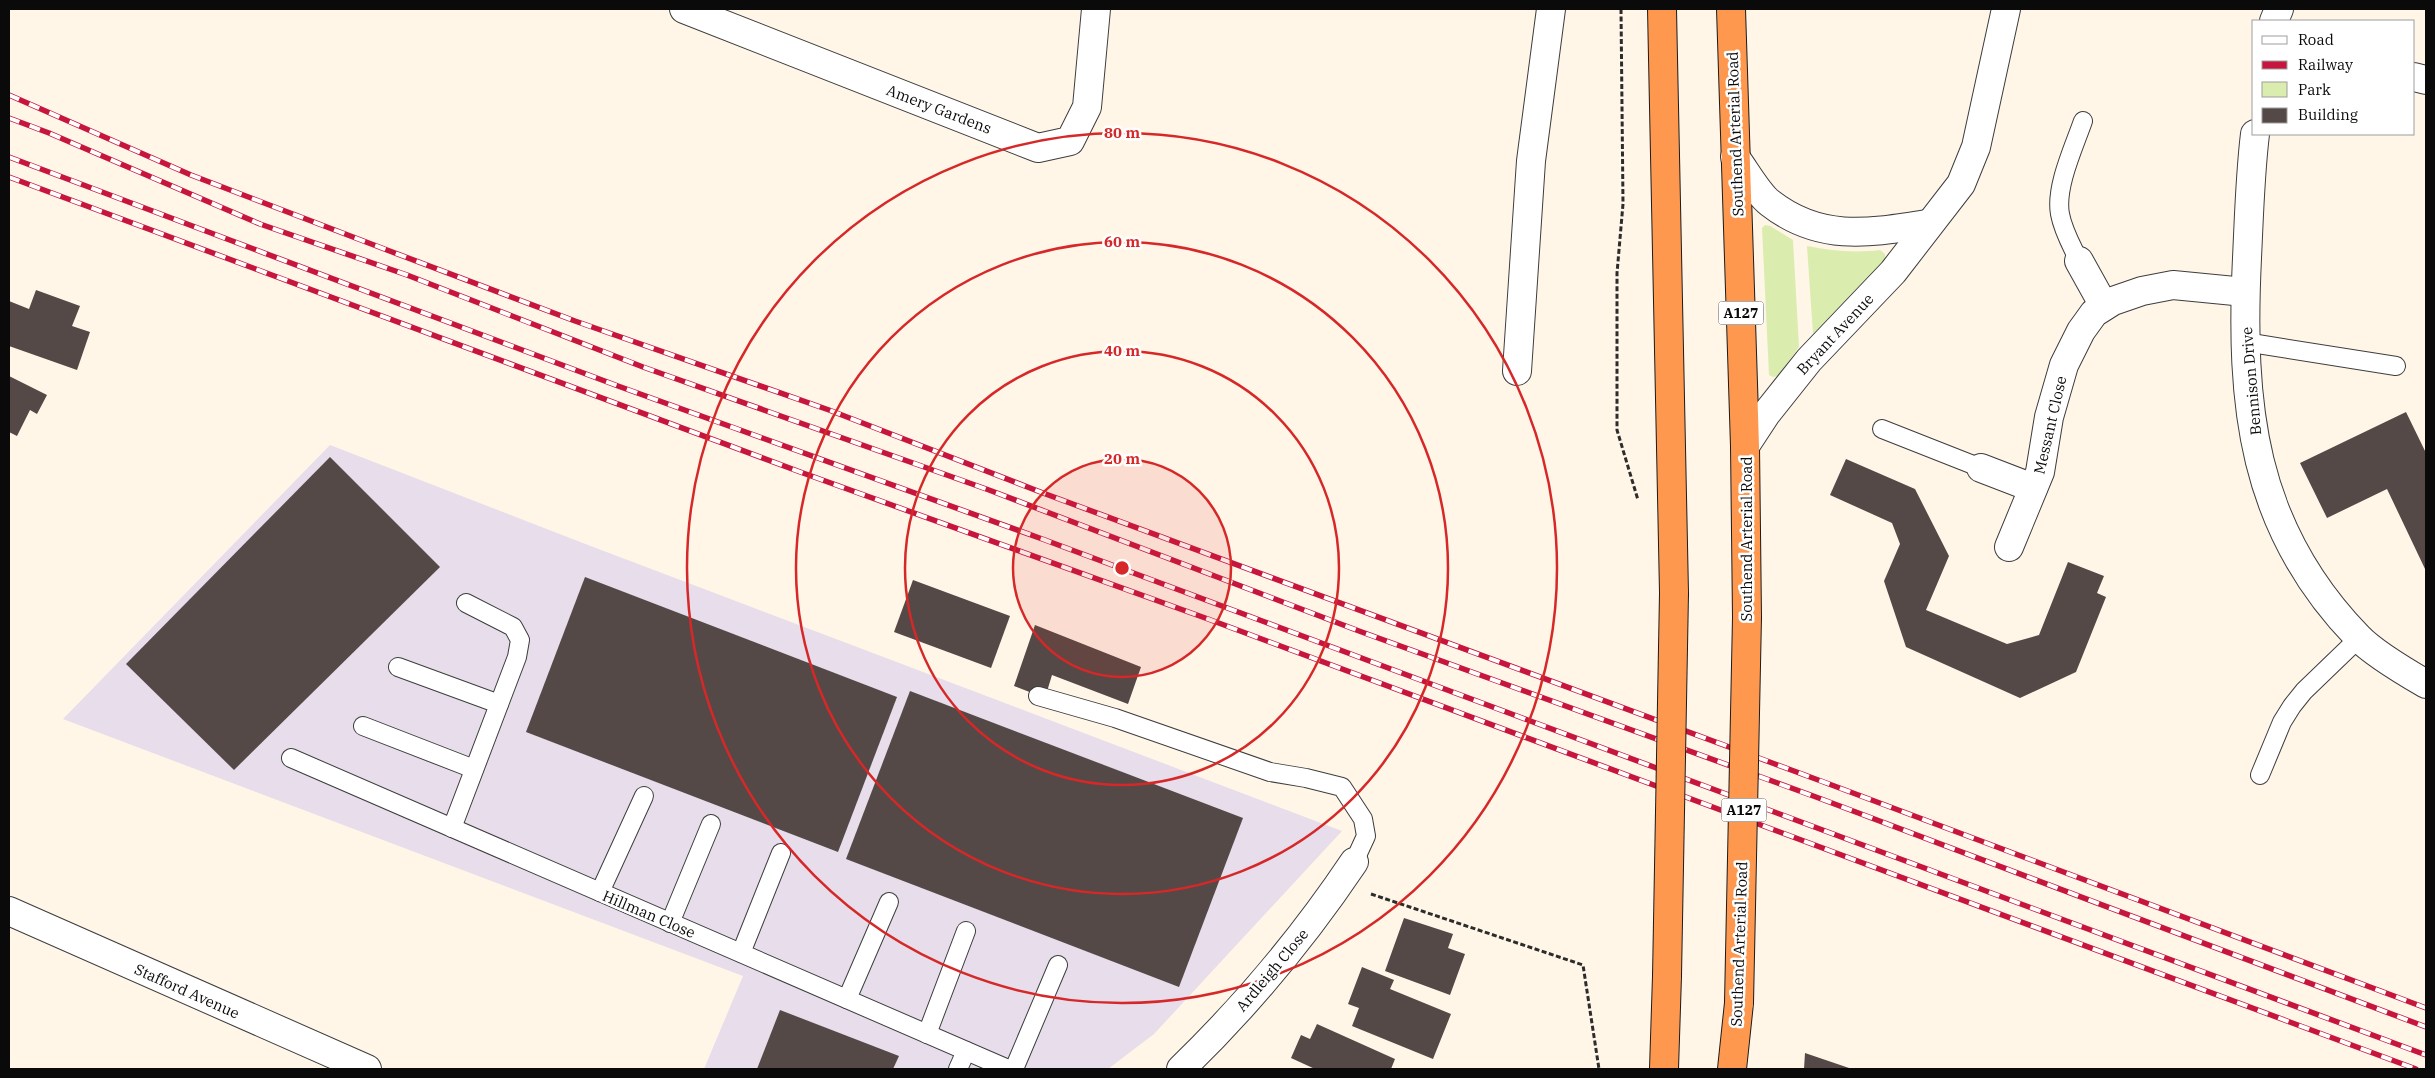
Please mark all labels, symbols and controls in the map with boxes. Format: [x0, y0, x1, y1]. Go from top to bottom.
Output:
legend [2252, 20, 2415, 135]
text: Road [2298, 30, 2334, 49]
street label: Southend Arterial Road [1723, 51, 1747, 217]
text: Railway [2298, 55, 2353, 74]
street label: Amery Gardens [884, 80, 994, 138]
text: Park [2298, 80, 2331, 99]
text: Building [2298, 105, 2358, 124]
text: 80 m [1104, 123, 1140, 142]
text: 60 m [1104, 232, 1140, 251]
street label: Bryant Avenue [1793, 289, 1877, 379]
road number: A127 [1718, 302, 1764, 324]
street label: Bennison Drive [2237, 326, 2265, 436]
text: 40 m [1104, 341, 1140, 360]
street label: Messant Close [2029, 374, 2071, 476]
text: 20 m [1104, 449, 1140, 468]
street label: Southend Arterial Road [1737, 456, 1756, 622]
centre of rings [1113, 559, 1131, 577]
road number: A127 [1722, 798, 1766, 822]
street label: Southend Arterial Road [1727, 861, 1751, 1027]
street label: Hillman Close [600, 886, 698, 942]
street label: Ardleigh Close [1232, 925, 1312, 1015]
street label: Stafford Avenue [132, 959, 242, 1023]

